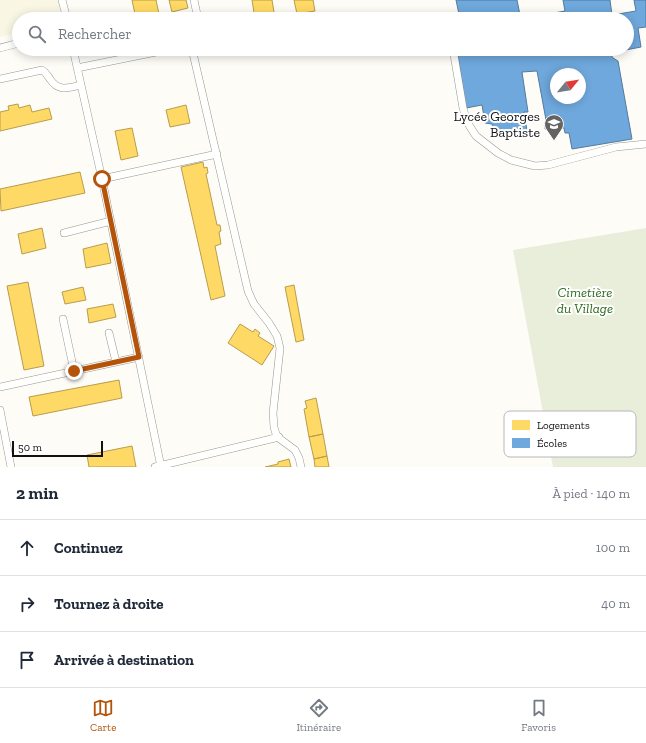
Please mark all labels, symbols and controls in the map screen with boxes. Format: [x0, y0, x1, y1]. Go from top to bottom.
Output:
search box [12, 12, 634, 56]
icon: search [26, 23, 48, 45]
text: Rechercher [58, 25, 132, 43]
north arrow [550, 68, 586, 104]
place label: Lycée Georges Baptiste [453, 108, 540, 141]
school or university icon: Lycée Georges Baptiste [543, 113, 565, 141]
route start [93, 170, 111, 188]
park label: Cimetière du Village [557, 284, 613, 317]
route end [65, 362, 83, 380]
legend [504, 411, 636, 457]
text: Logements [537, 419, 590, 432]
text: Écoles [537, 437, 567, 450]
scale bar [12, 439, 103, 458]
text: 50 m [18, 441, 42, 454]
text: 2 min [16, 483, 58, 503]
text: À pied · 140 m [553, 486, 630, 501]
icon: ahead [16, 537, 38, 559]
text: Continuez [54, 539, 123, 557]
text: 100 m [596, 540, 630, 555]
icon: right [16, 593, 38, 615]
text: Tournez à droite [54, 595, 164, 613]
text: 40 m [601, 596, 630, 611]
icon: arrive [16, 649, 38, 671]
text: Arrivée à destination [54, 651, 194, 669]
tab: Carte [90, 697, 116, 734]
tab: Itinéraire [296, 697, 341, 734]
tab: Favoris [521, 697, 556, 734]

